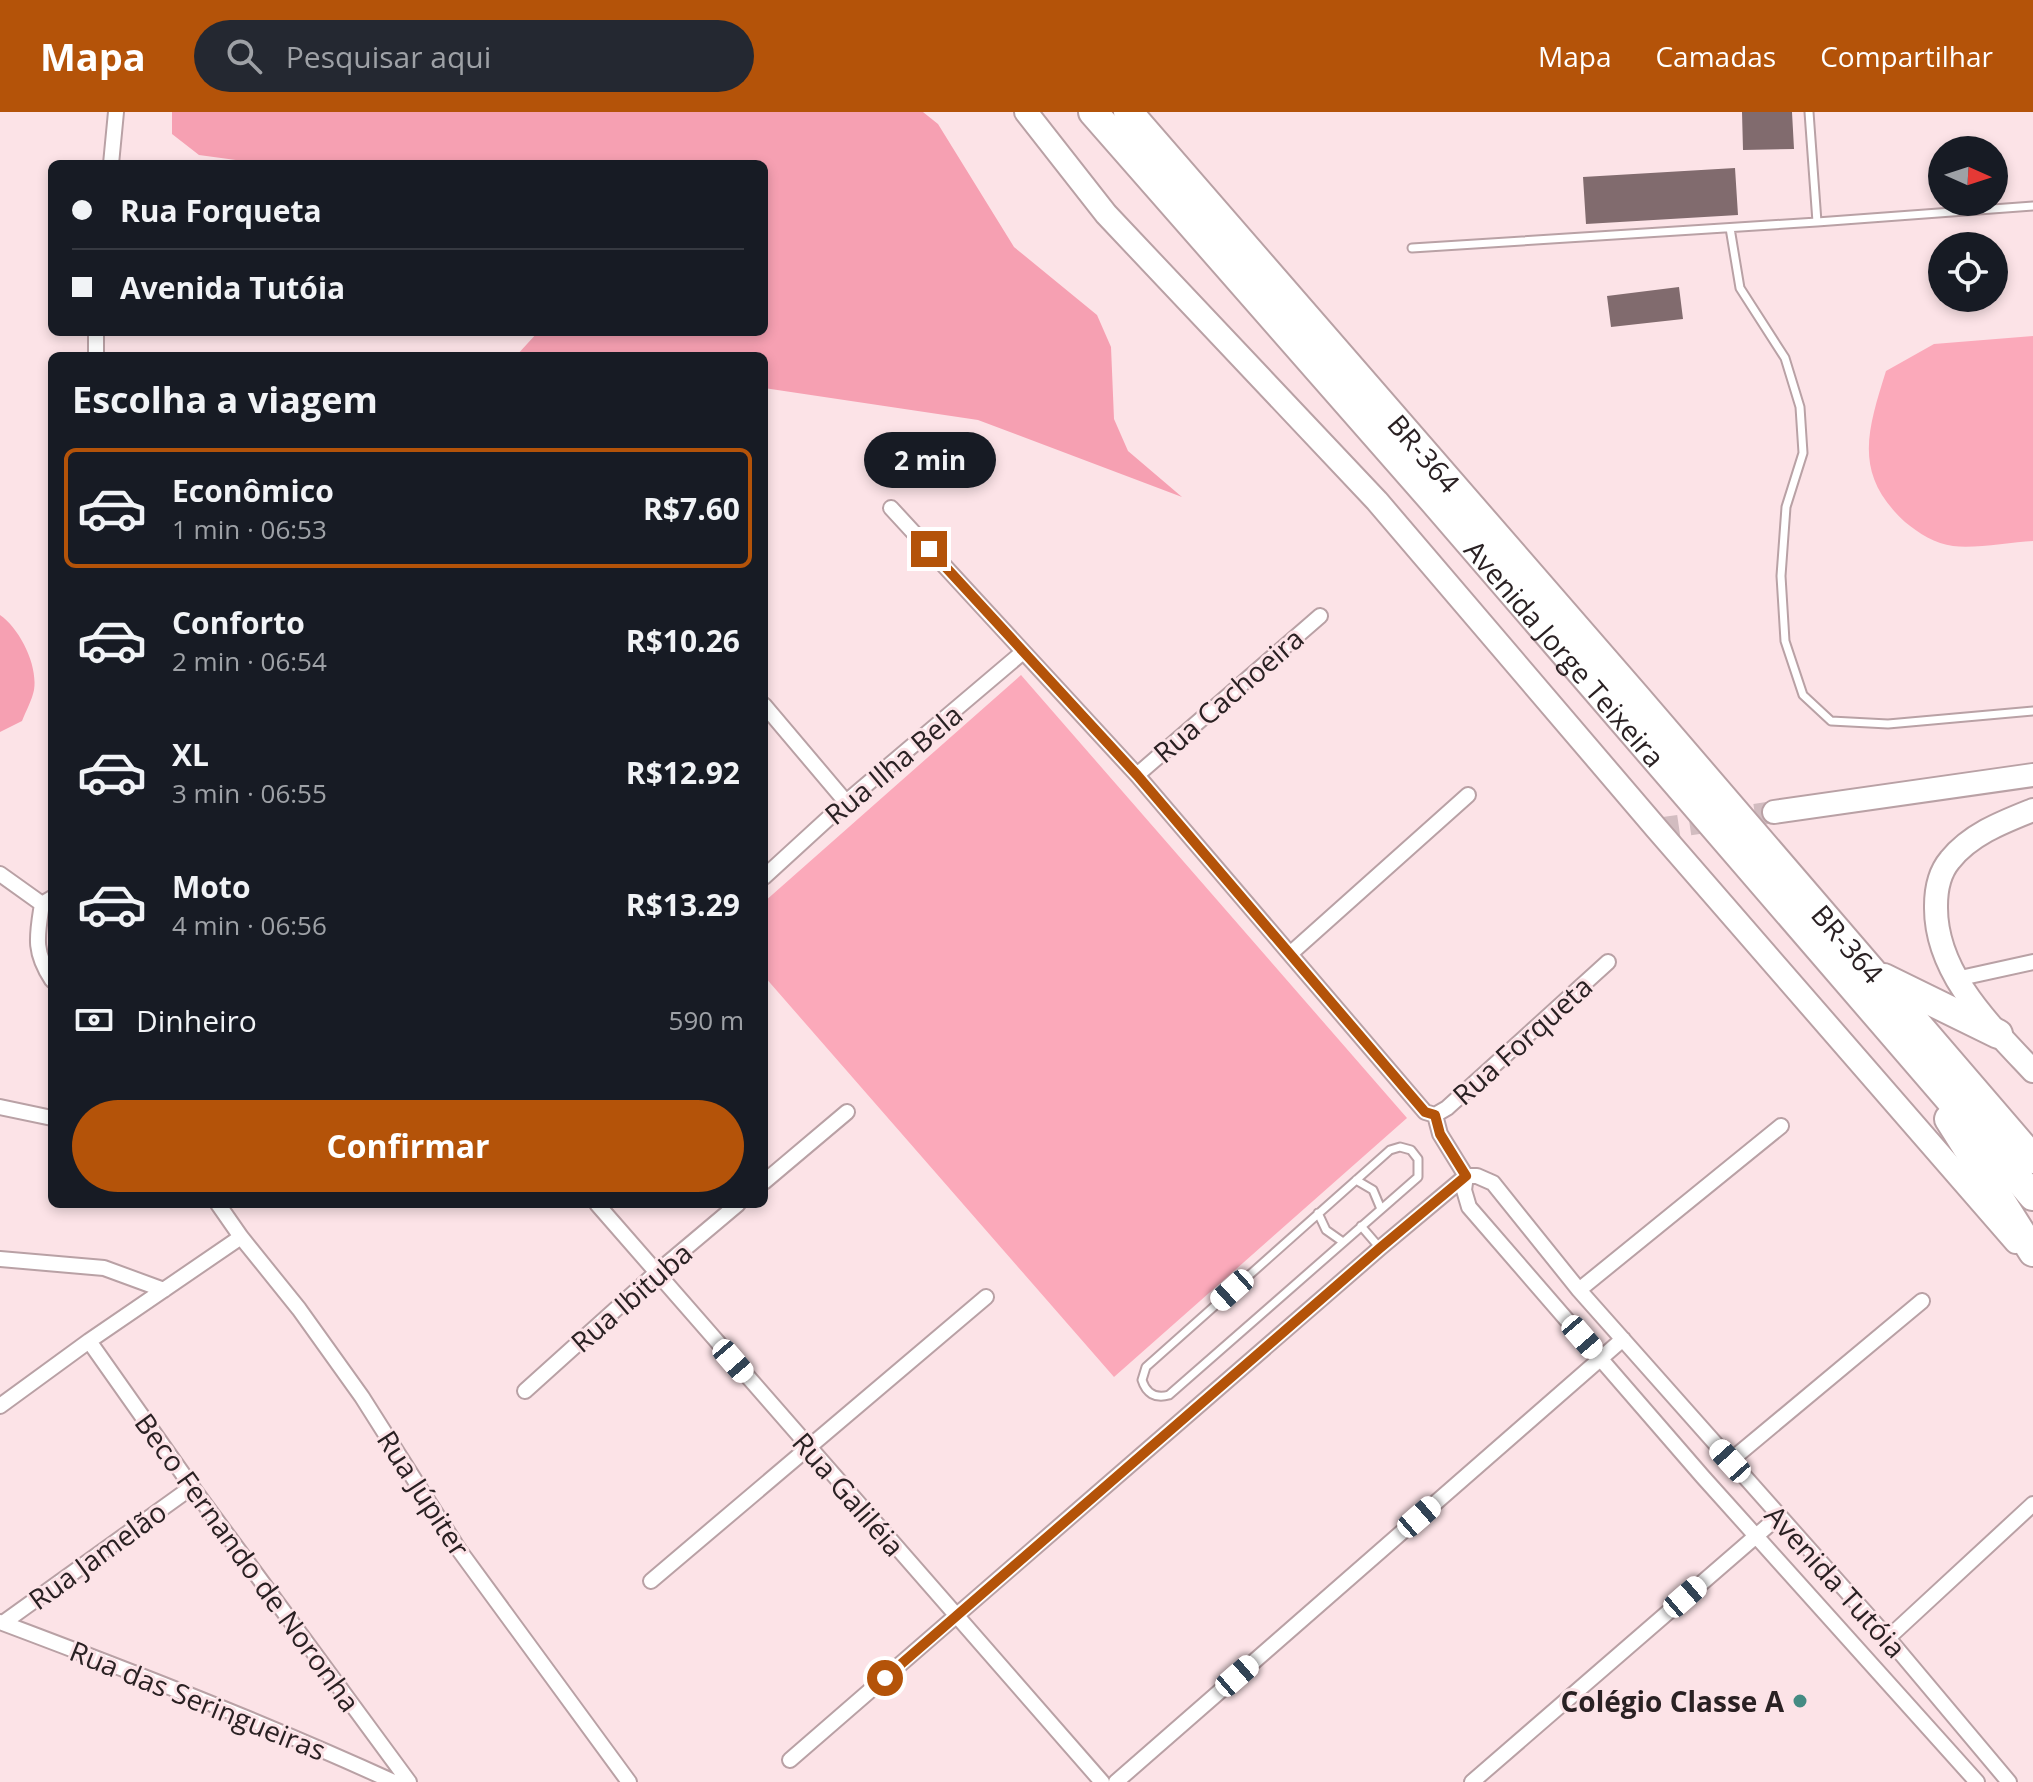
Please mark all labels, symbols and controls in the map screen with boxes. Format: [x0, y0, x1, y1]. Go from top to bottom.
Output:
search box [194, 20, 754, 92]
text: Mapa [40, 30, 146, 82]
icon: search [222, 34, 266, 78]
text: Pesquisar aqui [286, 36, 491, 77]
text: Mapa [1538, 37, 1611, 75]
text: Camadas [1655, 37, 1776, 75]
text: Compartilhar [1820, 37, 1993, 75]
north arrow [1928, 136, 2008, 216]
map controls [1928, 136, 2008, 312]
text: Rua Forqueta [120, 190, 322, 231]
button: locate [1928, 232, 2008, 312]
text: Avenida Tutóia [120, 267, 345, 308]
text: Escolha a viagem [72, 375, 378, 424]
street label: BR-364 [1380, 406, 1469, 501]
callout: 2 min [863, 433, 995, 489]
text: 2 min [894, 442, 966, 478]
text: Econômico [172, 470, 334, 511]
icon: car [76, 472, 148, 544]
text: R$7.60 [643, 488, 740, 529]
text: 1 min · 06:53 [172, 511, 327, 547]
route end [911, 531, 947, 567]
street label: Avenida Jorge Teixeira [1456, 531, 1674, 775]
text: Conforto [172, 602, 305, 643]
icon: car [76, 604, 148, 676]
street label: Rua Cachoeira [1145, 619, 1311, 771]
text: R$10.26 [626, 620, 740, 661]
text: 2 min · 06:54 [172, 643, 327, 679]
street label: Rua Ilha Bela [816, 695, 970, 833]
text: XL [172, 734, 209, 775]
icon: car [76, 736, 148, 808]
text: R$12.92 [626, 752, 740, 793]
text: 3 min · 06:55 [172, 775, 327, 811]
text: Moto [172, 866, 250, 907]
icon: car [76, 868, 148, 940]
text: R$13.29 [626, 884, 740, 925]
street label: BR-364 [1803, 896, 1892, 991]
text: 4 min · 06:56 [172, 907, 327, 943]
street label: Rua Forqueta [1444, 967, 1600, 1113]
icon: cash [72, 998, 116, 1042]
text: Dinheiro [136, 1000, 257, 1041]
text: 590 m [669, 1002, 744, 1038]
button: Confirmar [72, 1100, 744, 1192]
street label: Rua Ibituba [562, 1234, 700, 1360]
car [1206, 1265, 1258, 1315]
car [1557, 1311, 1607, 1363]
car [708, 1335, 758, 1387]
street label: Beco Fernando de Noronha [127, 1405, 369, 1719]
street label: Rua Júpiter [369, 1423, 479, 1564]
street label: Rua Galiléia [785, 1424, 913, 1564]
car [1705, 1435, 1755, 1487]
street label: Rua Jamelão [21, 1492, 173, 1618]
car [1393, 1492, 1445, 1542]
street label: Avenida Tutóia [1757, 1496, 1915, 1666]
car [1659, 1572, 1711, 1622]
street label: Rua das Seringueiras [64, 1631, 332, 1769]
car [1211, 1651, 1263, 1701]
route start [867, 1660, 903, 1696]
place label: Colégio Classe A [1560, 1682, 1785, 1720]
marker: Colégio Classe A [1791, 1692, 1809, 1710]

